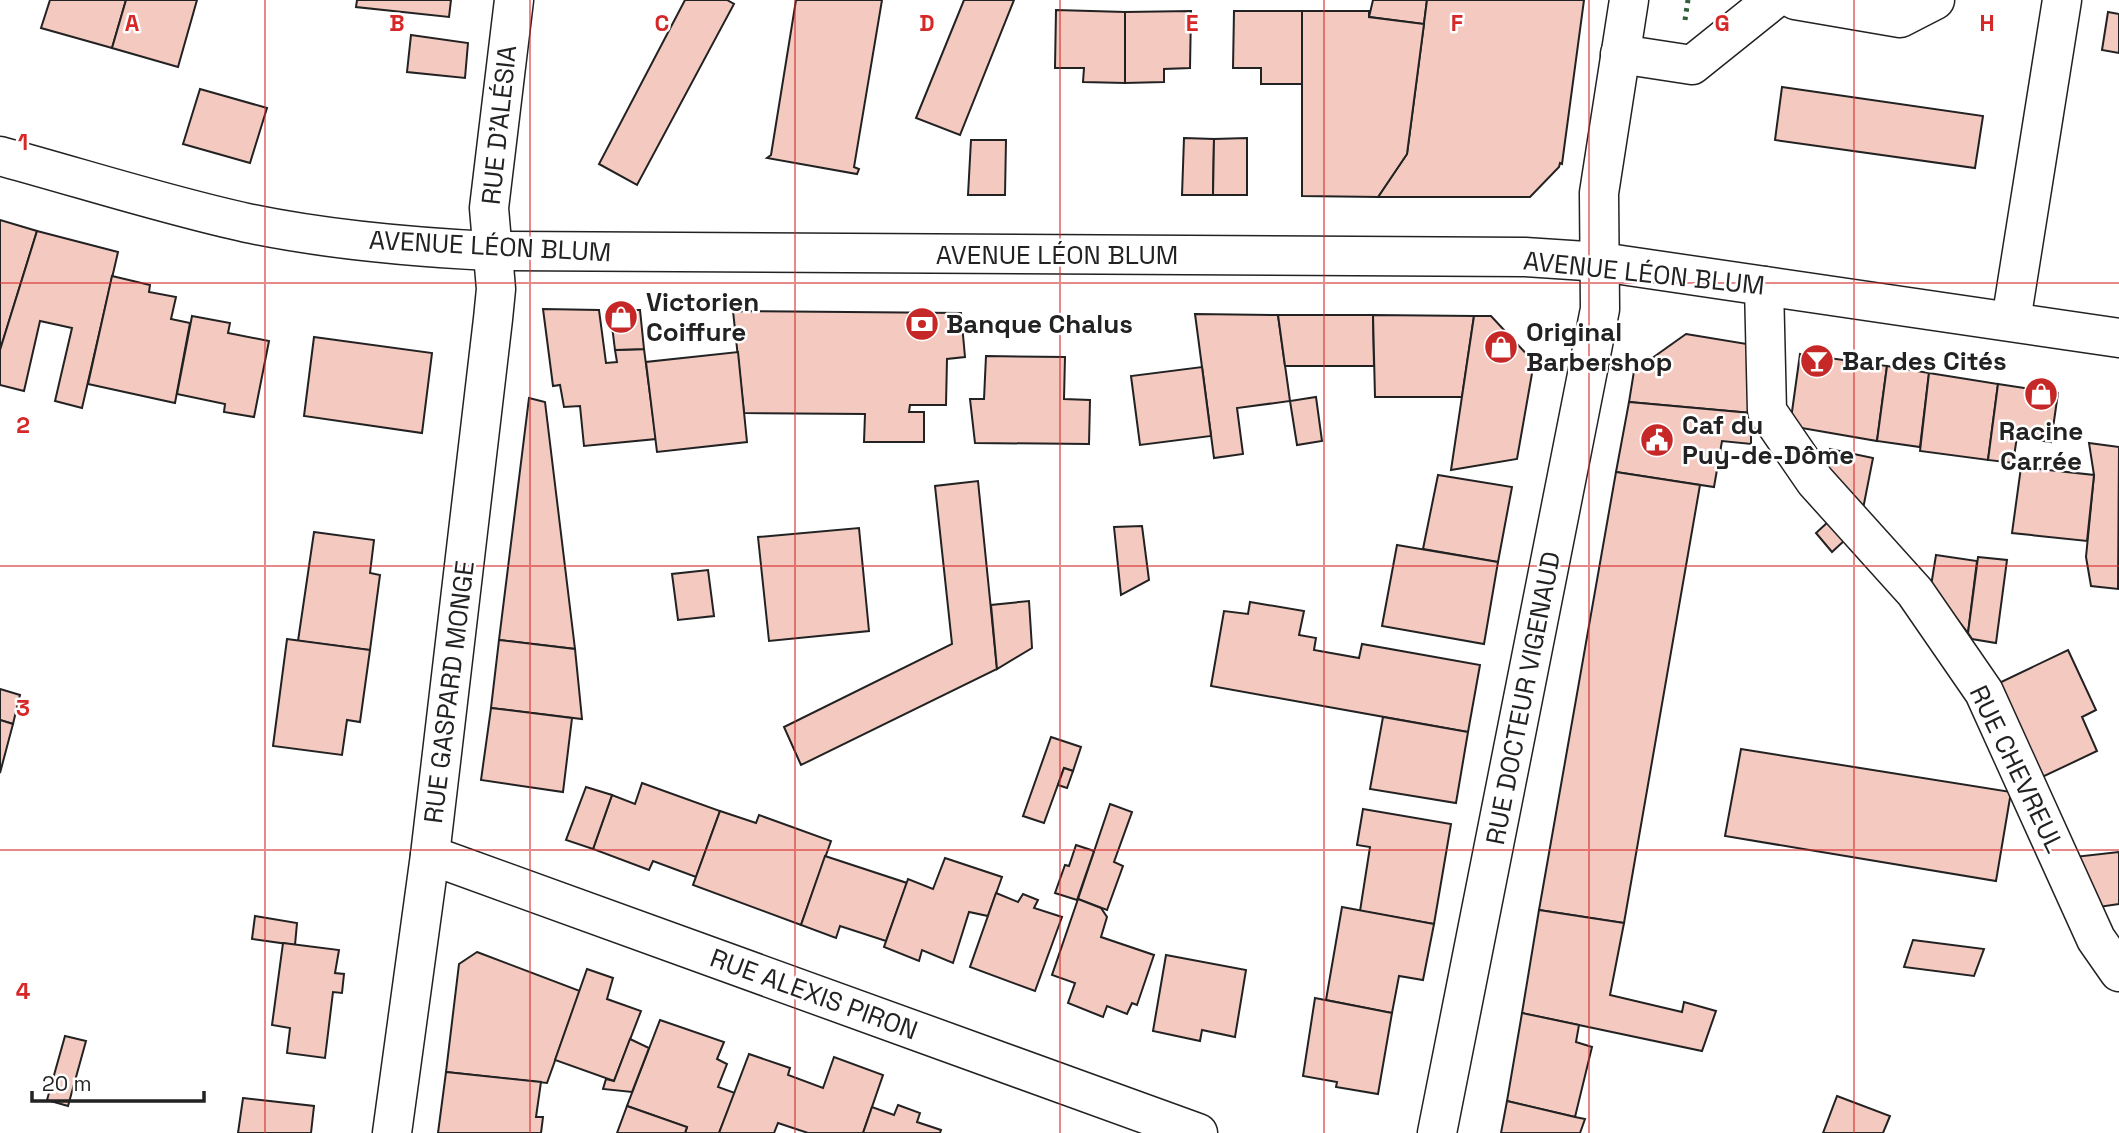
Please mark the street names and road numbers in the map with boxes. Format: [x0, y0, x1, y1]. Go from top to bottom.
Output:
street label: RUE D'ALÉSIA [474, 44, 524, 206]
street label: AVENUE LÉON BLUM [368, 223, 612, 269]
street label: AVENUE LÉON BLUM [936, 238, 1178, 272]
street label: AVENUE LÉON BLUM [1522, 243, 1766, 303]
street label: RUE DOCTEUR VIGENAUD [1478, 548, 1568, 848]
street label: RUE GASPARD MONGE [416, 559, 482, 825]
street label: RUE CHEVREUL [1962, 680, 2072, 858]
street label: RUE ALEXIS PIRON [706, 941, 922, 1047]

